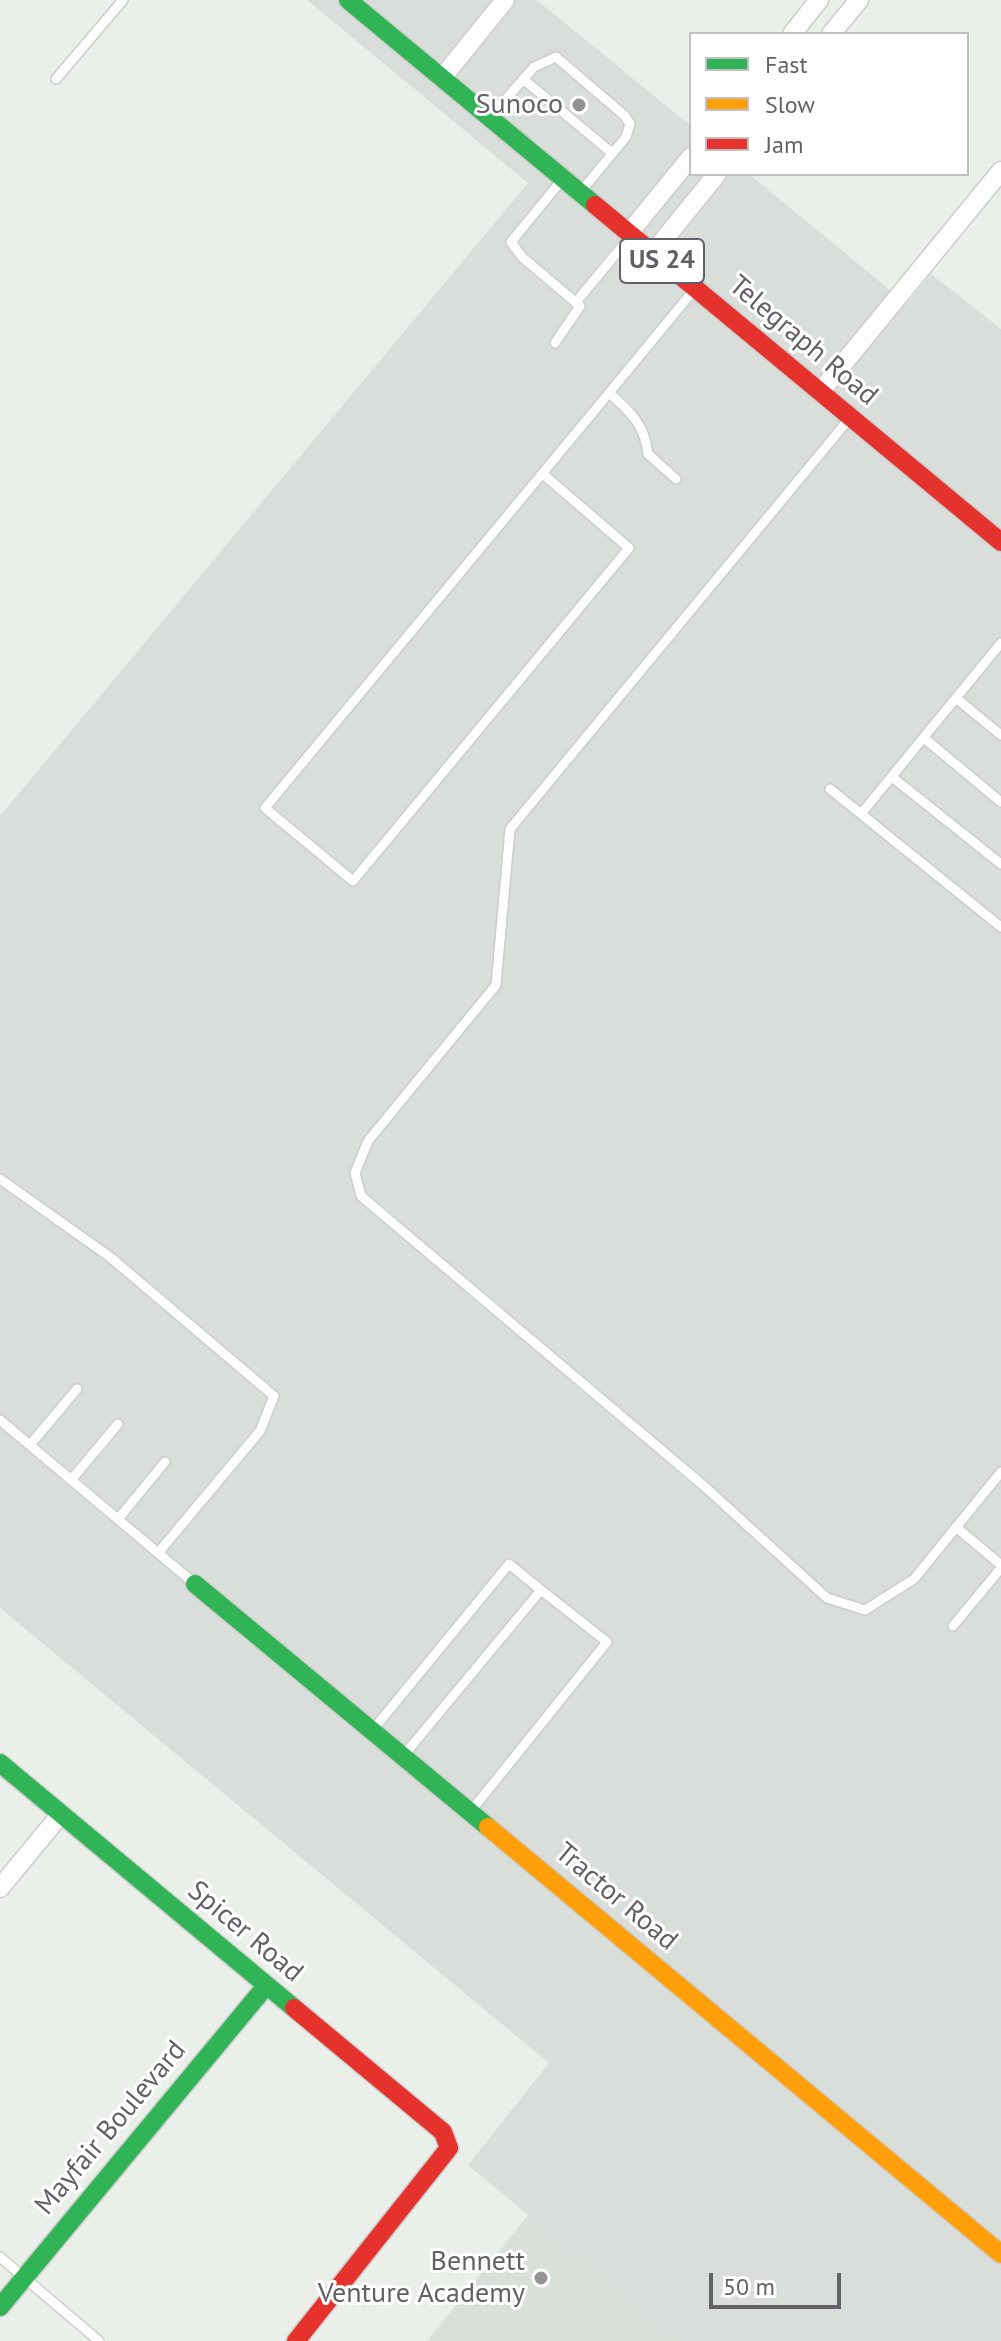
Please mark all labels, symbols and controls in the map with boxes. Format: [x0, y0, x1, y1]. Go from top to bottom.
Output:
legend [689, 32, 969, 176]
text: Fast [765, 49, 808, 80]
place label: Sunoco [476, 88, 563, 122]
text: Slow [765, 89, 815, 120]
marker: Sunoco [570, 96, 588, 114]
text: Jam [765, 129, 803, 160]
road number: US 24 [620, 239, 704, 283]
street label: Telegraph Road [722, 269, 884, 413]
street label: Tractor Road [548, 1836, 684, 1958]
street label: Spicer Road [181, 1874, 309, 1990]
street label: Mayfair Boulevard [29, 2034, 193, 2222]
place label: Bennett Venture Academy [318, 2245, 525, 2311]
scale bar [713, 2257, 845, 2307]
marker: Bennett Venture Academy [532, 2269, 550, 2287]
text: 50 m [723, 2271, 775, 2302]

